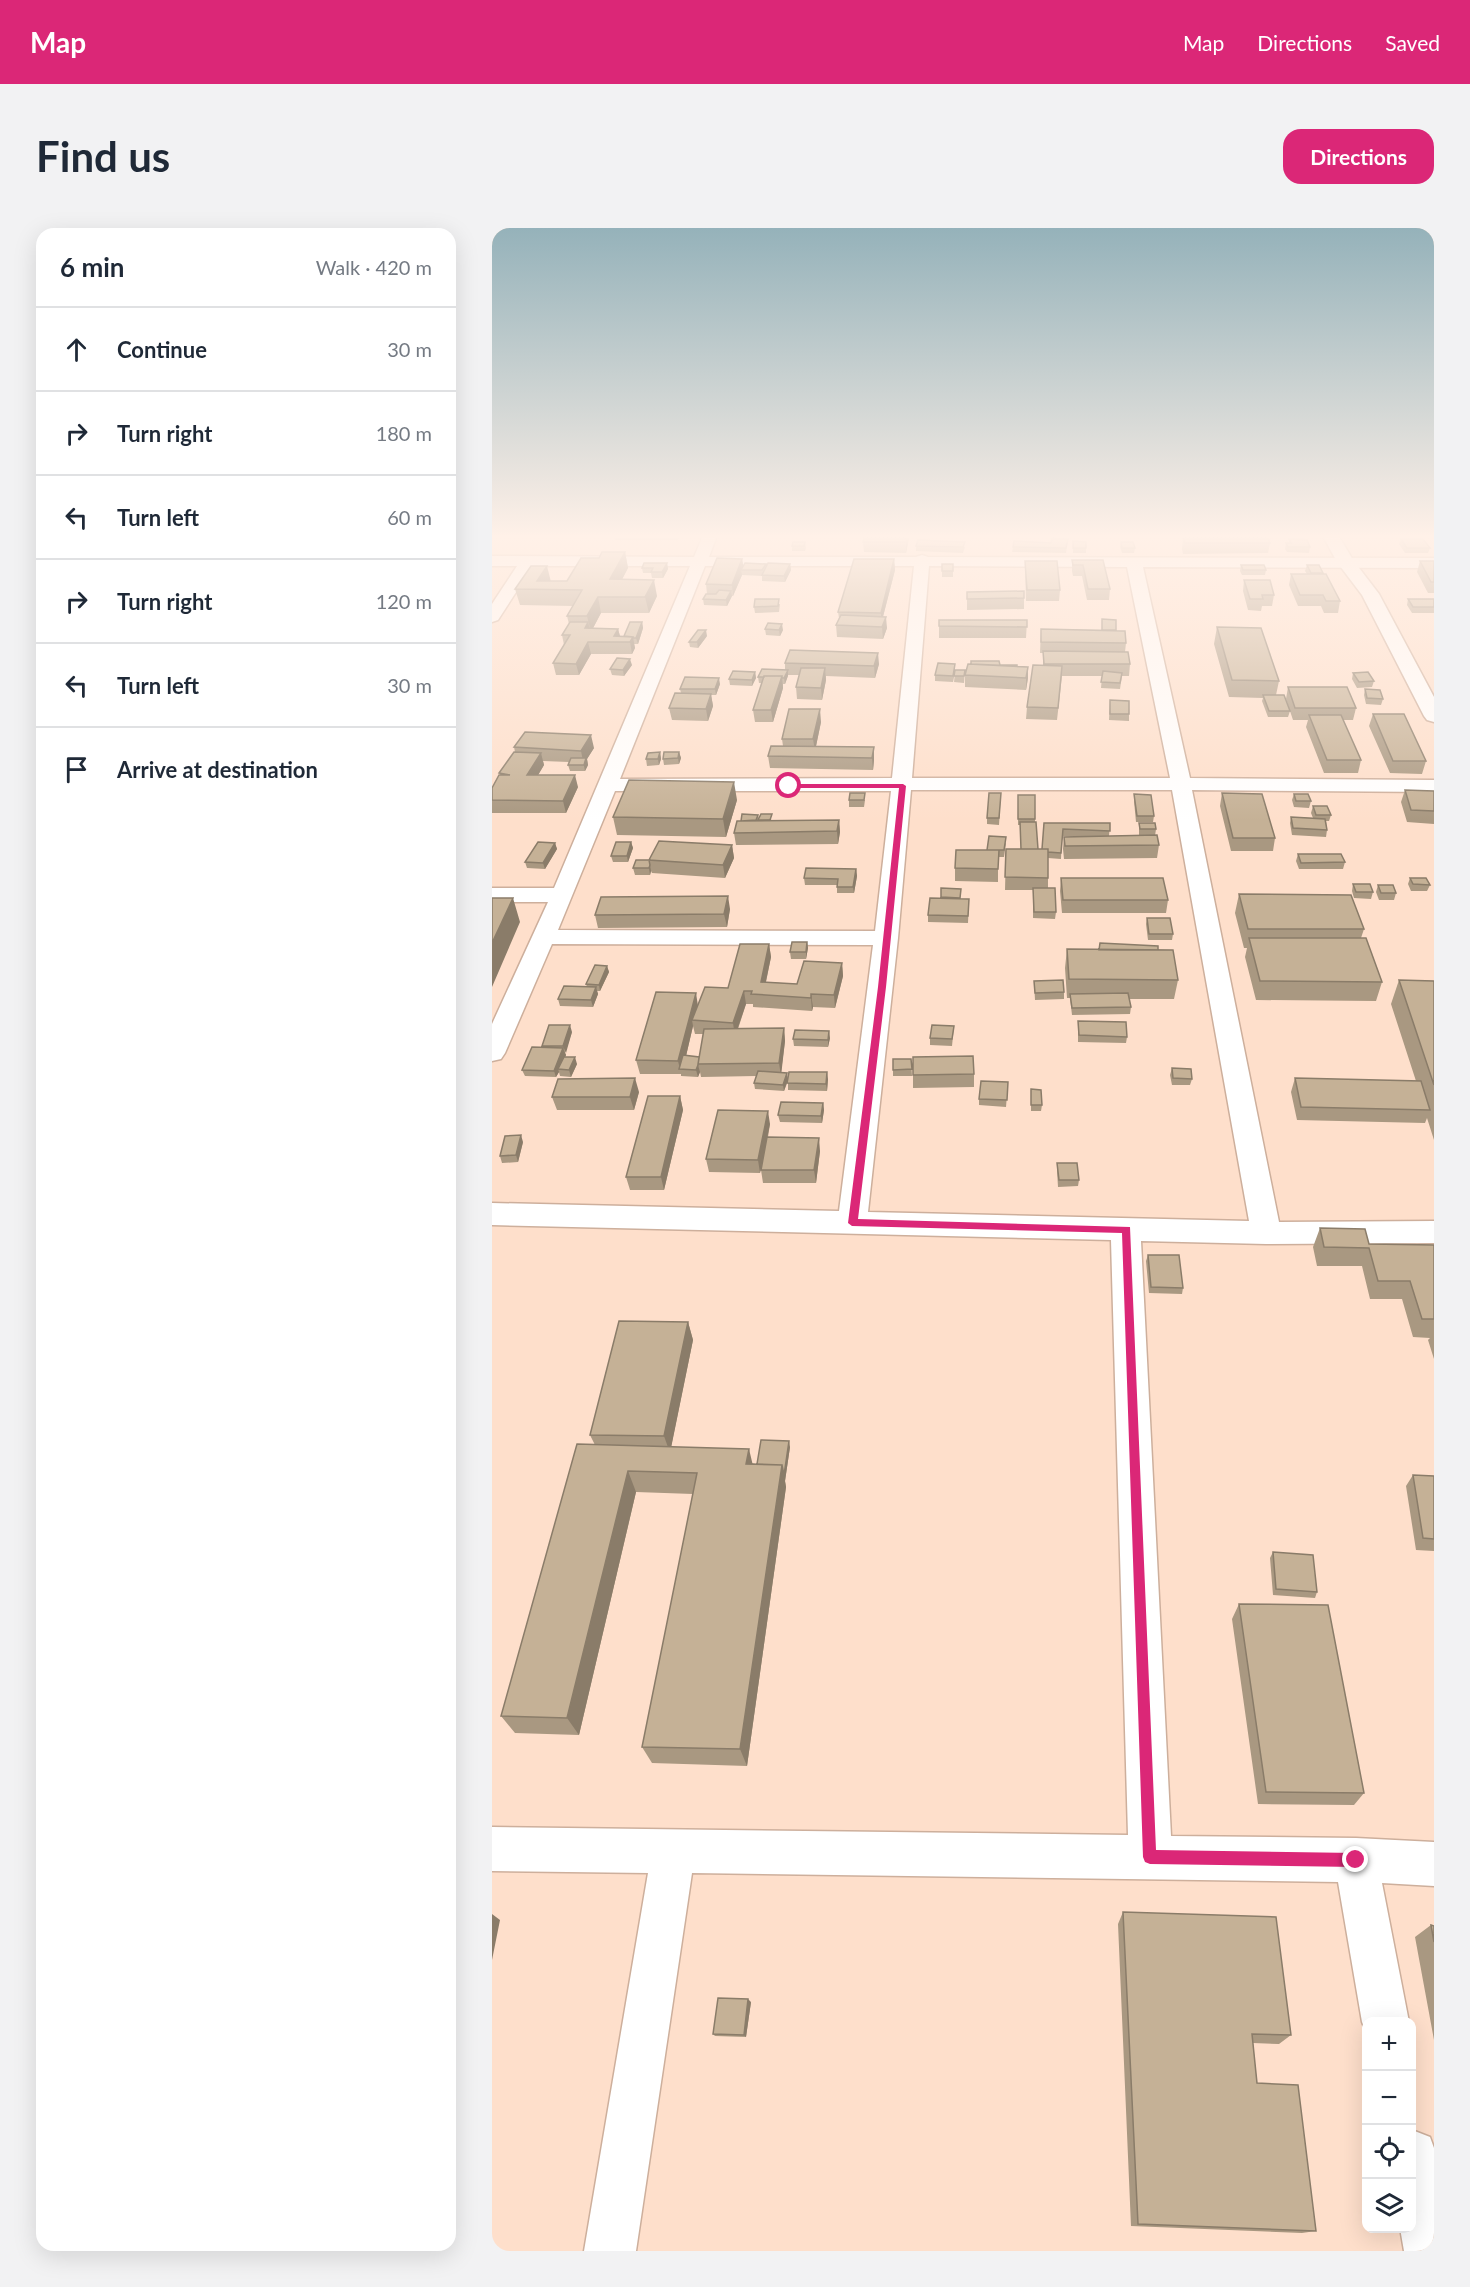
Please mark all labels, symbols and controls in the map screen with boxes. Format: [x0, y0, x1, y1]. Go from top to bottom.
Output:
text: Map [30, 25, 86, 59]
text: Map [1183, 30, 1224, 55]
text: Directions [1257, 30, 1352, 55]
text: Saved [1385, 30, 1440, 55]
button: Directions [1283, 129, 1434, 184]
text: Find us [36, 131, 170, 181]
text: 6 min [60, 251, 124, 283]
text: Walk · 420 m [316, 255, 432, 279]
icon: ahead [60, 333, 93, 366]
text: Continue [117, 336, 207, 363]
text: 30 m [387, 337, 432, 361]
icon: right [60, 417, 93, 450]
text: Turn right [117, 420, 212, 447]
text: 180 m [376, 421, 432, 445]
icon: left [60, 501, 93, 534]
text: Turn left [117, 504, 199, 531]
text: 60 m [387, 505, 432, 529]
icon: right [60, 585, 93, 618]
text: Turn right [117, 588, 212, 615]
text: 120 m [376, 589, 432, 613]
icon: left [60, 669, 93, 702]
text: Turn left [117, 672, 199, 699]
text: 30 m [387, 673, 432, 697]
icon: arrive [60, 753, 93, 786]
text: Arrive at destination [117, 756, 318, 783]
route start [775, 772, 801, 798]
route end [1342, 1846, 1368, 1872]
map controls [1362, 2017, 1416, 2233]
button: + [1362, 2017, 1416, 2071]
button: − [1362, 2071, 1416, 2125]
button: locate [1362, 2125, 1416, 2179]
button: layers [1362, 2179, 1416, 2233]

